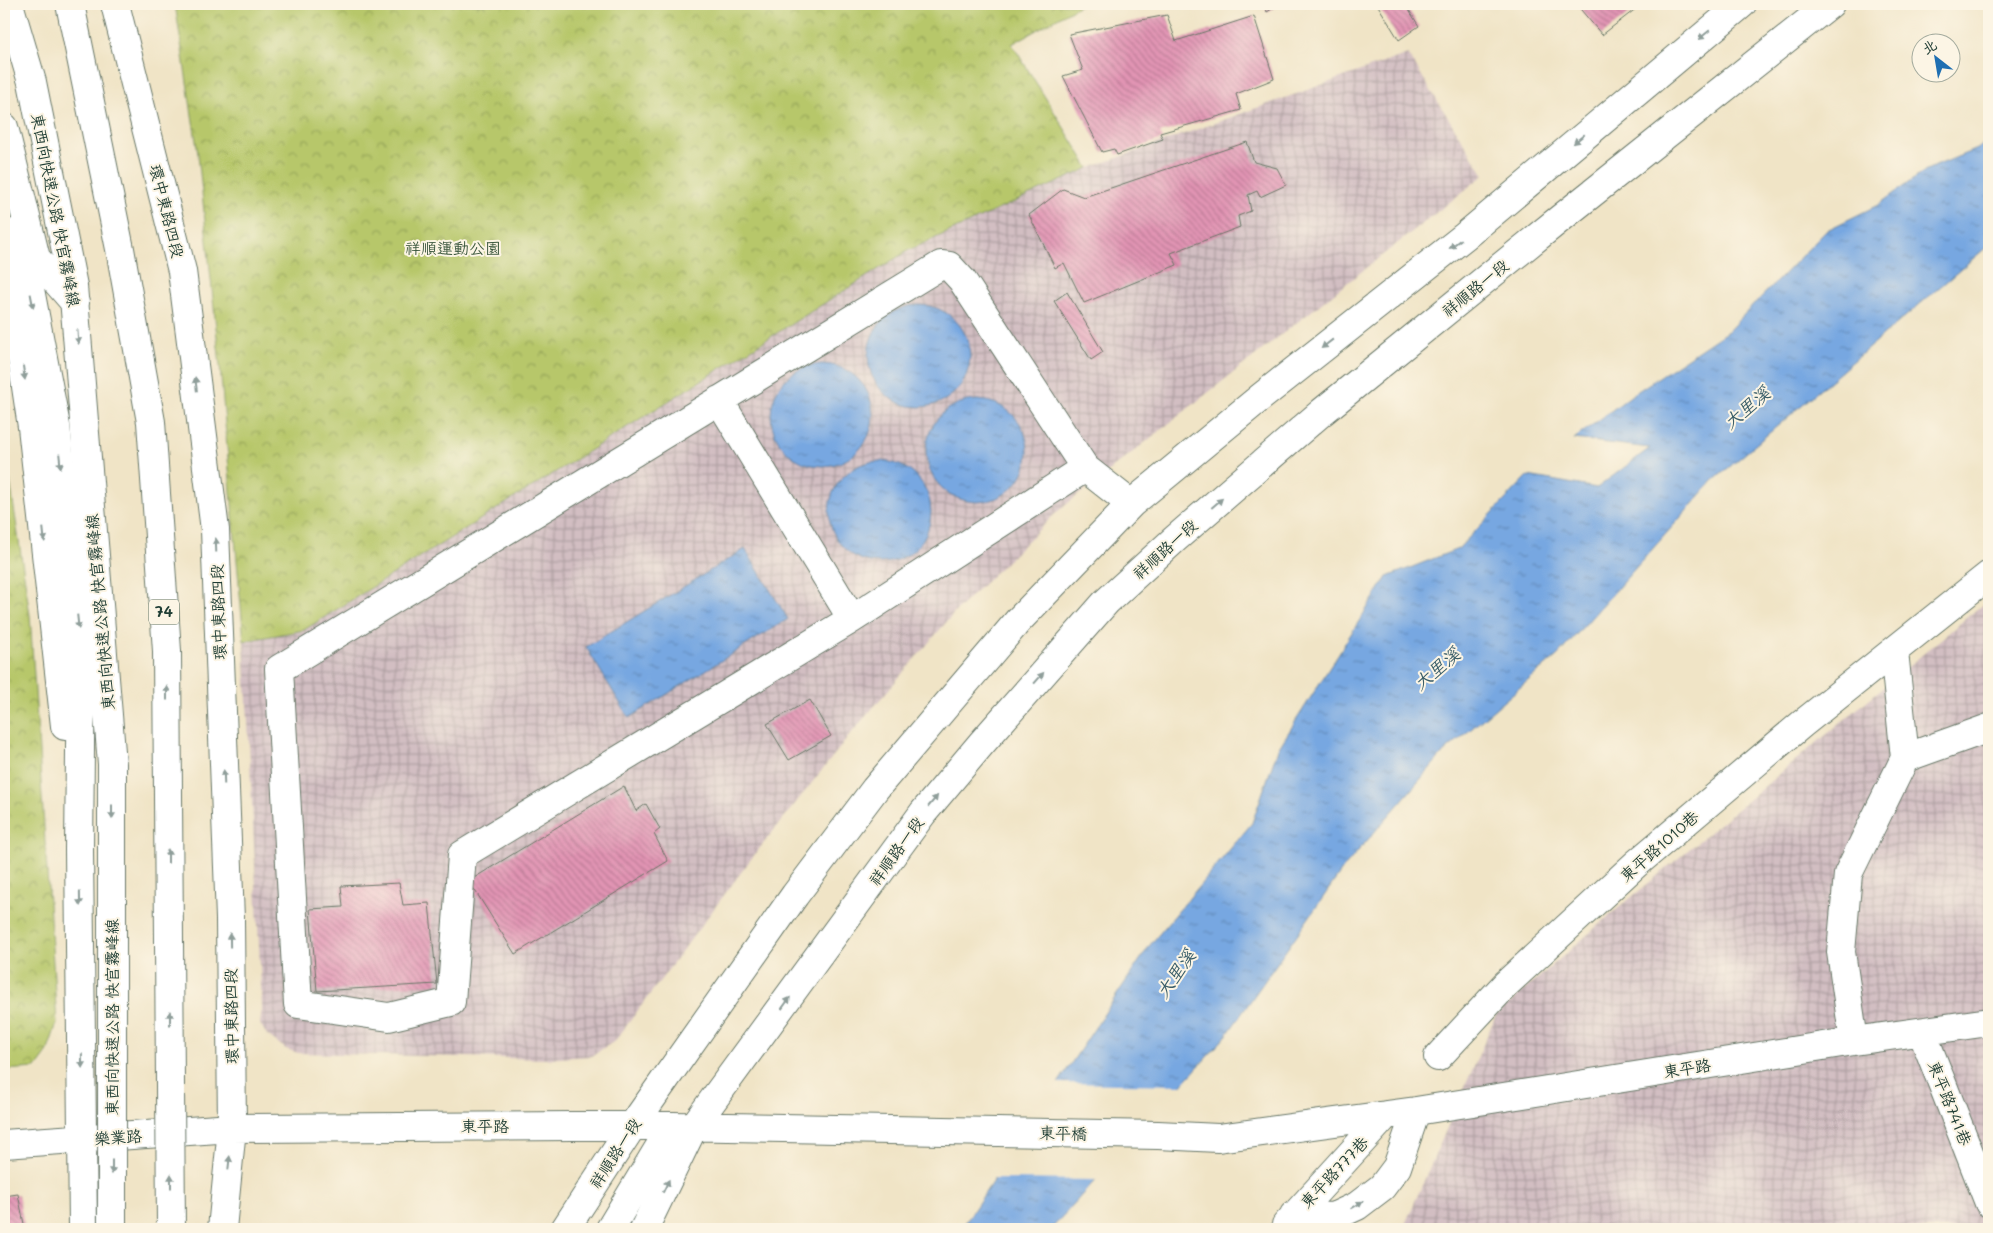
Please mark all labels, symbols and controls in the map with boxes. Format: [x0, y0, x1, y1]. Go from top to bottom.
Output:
one-way arrow [1698, 29, 1711, 40]
north arrow [1910, 32, 1960, 82]
text: 北 [1918, 35, 1940, 58]
street label: 東西向快速公路 快官霧峰線 [27, 111, 86, 309]
one-way arrow [1573, 134, 1586, 145]
street label: 環中東路四段 [146, 162, 189, 260]
park label: 祥順運動公園 [405, 237, 501, 258]
one-way arrow [1449, 238, 1462, 249]
street label: 祥順路一段 [1437, 254, 1512, 321]
one-way arrow [29, 293, 37, 309]
one-way arrow [74, 329, 82, 345]
one-way arrow [1321, 339, 1334, 350]
one-way arrow [20, 366, 28, 382]
one-way arrow [192, 375, 200, 391]
water label: 大里溪 [1718, 380, 1776, 434]
one-way arrow [56, 453, 64, 469]
one-way arrow [1210, 497, 1223, 508]
street label: 東西向快速公路 快官霧峰線 [80, 513, 119, 711]
street label: 祥順路一段 [1128, 514, 1201, 583]
one-way arrow [40, 527, 48, 543]
one-way arrow [211, 537, 219, 553]
street label: 環中東路四段 [205, 564, 230, 660]
road number: 74 [149, 600, 179, 624]
one-way arrow [74, 615, 82, 631]
water label: 大里溪 [1408, 641, 1466, 695]
one-way arrow [1034, 672, 1045, 685]
one-way arrow [163, 685, 171, 701]
one-way arrow [220, 769, 228, 785]
one-way arrow [928, 795, 939, 808]
one-way arrow [108, 805, 116, 821]
street label: 東平路1010巷 [1615, 806, 1703, 886]
street label: 祥順路一段 [864, 812, 928, 889]
one-way arrow [164, 847, 172, 863]
one-way arrow [76, 891, 84, 907]
street label: 東西向快速公路 快官霧峰線 [101, 918, 122, 1116]
one-way arrow [226, 931, 234, 947]
water label: 大里溪 [1150, 944, 1201, 1002]
street label: 環中東路四段 [219, 968, 242, 1064]
one-way arrow [780, 997, 791, 1010]
one-way arrow [166, 1010, 174, 1026]
one-way arrow [78, 1053, 86, 1069]
street label: 東平路 [1662, 1053, 1712, 1082]
street label: 東平路741巷 [1924, 1057, 1977, 1148]
street label: 祥順路一段 [584, 1113, 645, 1192]
street label: 東平路 [461, 1115, 509, 1136]
street label: 東平橋 [1039, 1122, 1087, 1143]
street label: 樂業路 [93, 1124, 143, 1149]
street label: 東平路777巷 [1295, 1131, 1372, 1212]
one-way arrow [225, 1155, 233, 1171]
one-way arrow [108, 1160, 116, 1176]
one-way arrow [167, 1172, 175, 1188]
one-way arrow [662, 1178, 670, 1193]
one-way arrow [1351, 1201, 1364, 1210]

